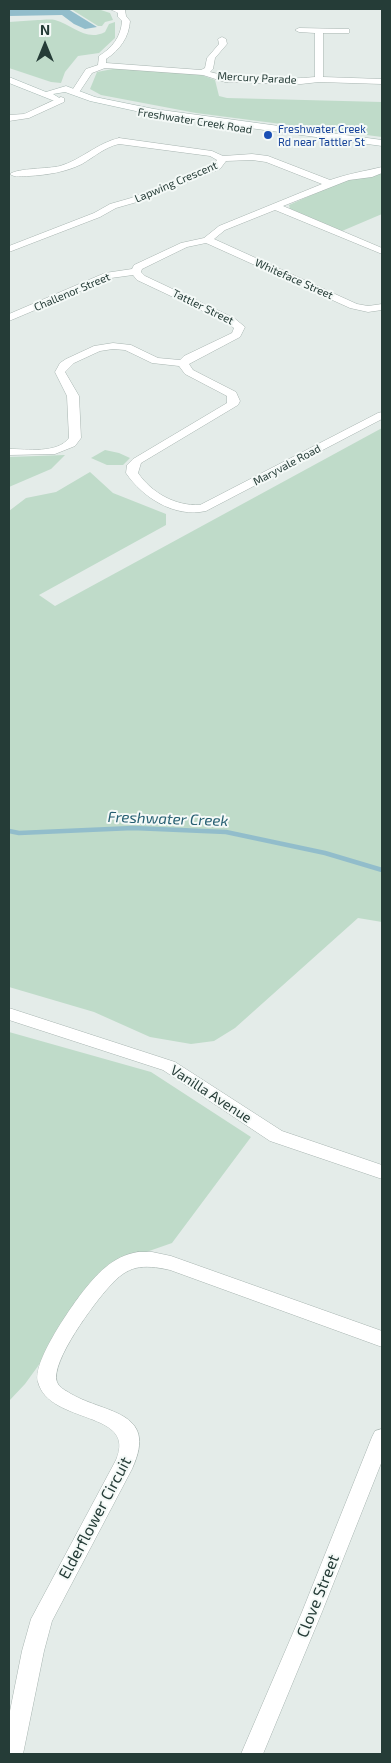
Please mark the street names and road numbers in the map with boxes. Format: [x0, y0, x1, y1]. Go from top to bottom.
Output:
street label: Mercury Parade [217, 69, 297, 87]
street label: Freshwater Creek Road [137, 105, 253, 137]
street label: Lapwing Crescent [133, 159, 219, 205]
street label: Whiteface Street [253, 256, 335, 302]
street label: Challenor Street [32, 270, 112, 314]
street label: Tattler Street [170, 287, 236, 327]
street label: Maryvale Road [251, 442, 323, 488]
street label: Vanilla Avenue [167, 1062, 255, 1126]
street label: Elderflower Circuit [55, 1454, 135, 1582]
street label: Clove Street [293, 1552, 343, 1640]

